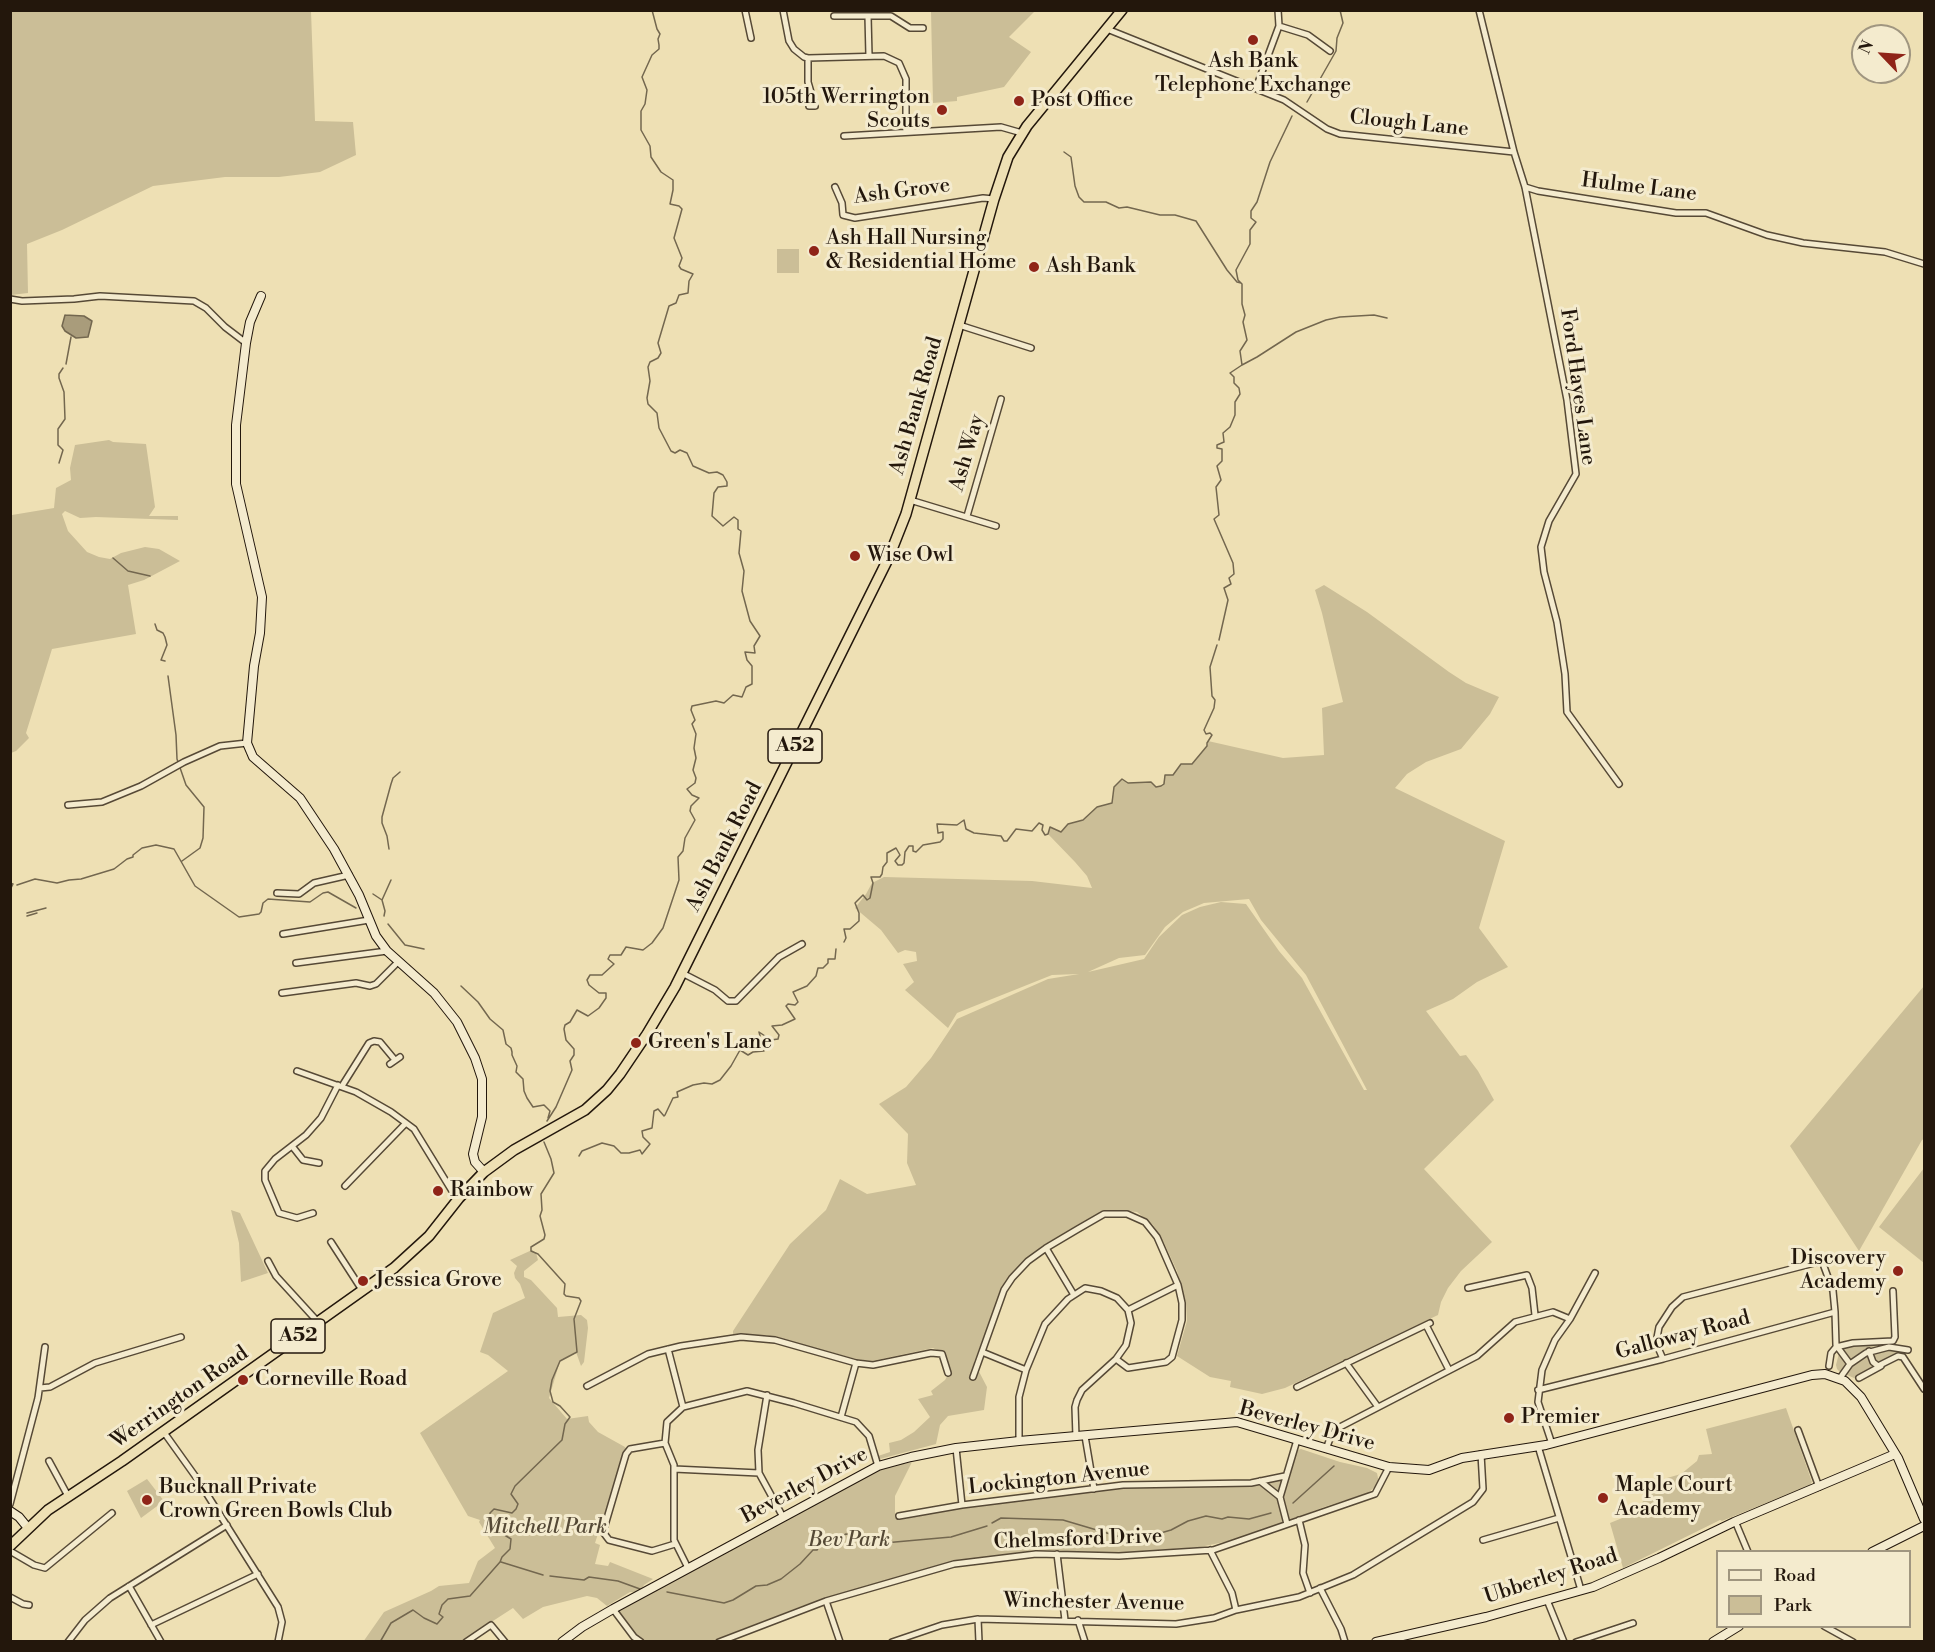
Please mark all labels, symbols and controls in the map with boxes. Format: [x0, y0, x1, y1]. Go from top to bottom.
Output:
north arrow [1851, 24, 1911, 84]
marker: Ash Bank Telephone Exchange [1246, 33, 1260, 47]
text: N [1855, 37, 1878, 57]
place label: Ash Bank Telephone Exchange [1155, 49, 1351, 99]
place label: 105th Werrington Scouts [762, 85, 930, 135]
place label: Post Office [1031, 88, 1133, 114]
marker: Post Office [1012, 94, 1026, 108]
marker: 105th Werrington Scouts [935, 103, 949, 117]
street label: Clough Lane [1348, 105, 1470, 143]
street label: Hulme Lane [1580, 168, 1698, 208]
street label: Ash Grove [852, 174, 952, 210]
place label: Ash Hall Nursing & Residential Home [826, 226, 1016, 276]
marker: Ash Hall Nursing & Residential Home [807, 244, 821, 258]
place label: Ash Bank [1046, 254, 1135, 280]
marker: Ash Bank [1027, 260, 1041, 274]
street label: Ford Hayes Lane [1554, 307, 1600, 467]
street label: Ash Bank Road [885, 334, 949, 478]
street label: Ash Way [945, 412, 991, 494]
place label: Wise Owl [867, 543, 953, 569]
marker: Wise Owl [848, 549, 862, 563]
road number: A52 [768, 729, 822, 763]
street label: Ash Bank Road [681, 778, 769, 916]
place label: Green's Lane [648, 1030, 772, 1056]
marker: Green's Lane [629, 1036, 643, 1050]
place label: Rainbow [450, 1178, 533, 1204]
marker: Rainbow [431, 1184, 445, 1198]
place label: Discovery Academy [1791, 1246, 1886, 1296]
marker: Discovery Academy [1891, 1264, 1905, 1278]
place label: Jessica Grove [375, 1268, 502, 1294]
marker: Jessica Grove [356, 1274, 370, 1288]
street label: Galloway Road [1613, 1306, 1753, 1366]
road number: A52 [271, 1319, 325, 1353]
street label: Werrington Road [106, 1341, 254, 1455]
place label: Corneville Road [255, 1367, 407, 1393]
marker: Corneville Road [236, 1373, 250, 1387]
street label: Beverley Drive [1236, 1397, 1378, 1457]
place label: Premier [1521, 1405, 1600, 1431]
marker: Premier [1502, 1411, 1516, 1425]
street label: Beverley Drive [738, 1442, 872, 1530]
street label: Lockington Avenue [967, 1457, 1151, 1501]
place label: Maple Court Academy [1615, 1473, 1733, 1523]
place label: Bucknall Private Crown Green Bowls Club [159, 1475, 392, 1525]
marker: Maple Court Academy [1596, 1491, 1610, 1505]
marker: Bucknall Private Crown Green Bowls Club [140, 1493, 154, 1507]
park label: Mitchell Park [483, 1515, 607, 1541]
street label: Chelmsford Drive [993, 1524, 1163, 1556]
park label: Bev Park [808, 1528, 890, 1554]
street label: Ubberley Road [1481, 1544, 1621, 1610]
legend [1716, 1550, 1911, 1628]
text: Road [1774, 1564, 1816, 1587]
street label: Winchester Avenue [1003, 1589, 1185, 1617]
text: Park [1774, 1594, 1811, 1617]

